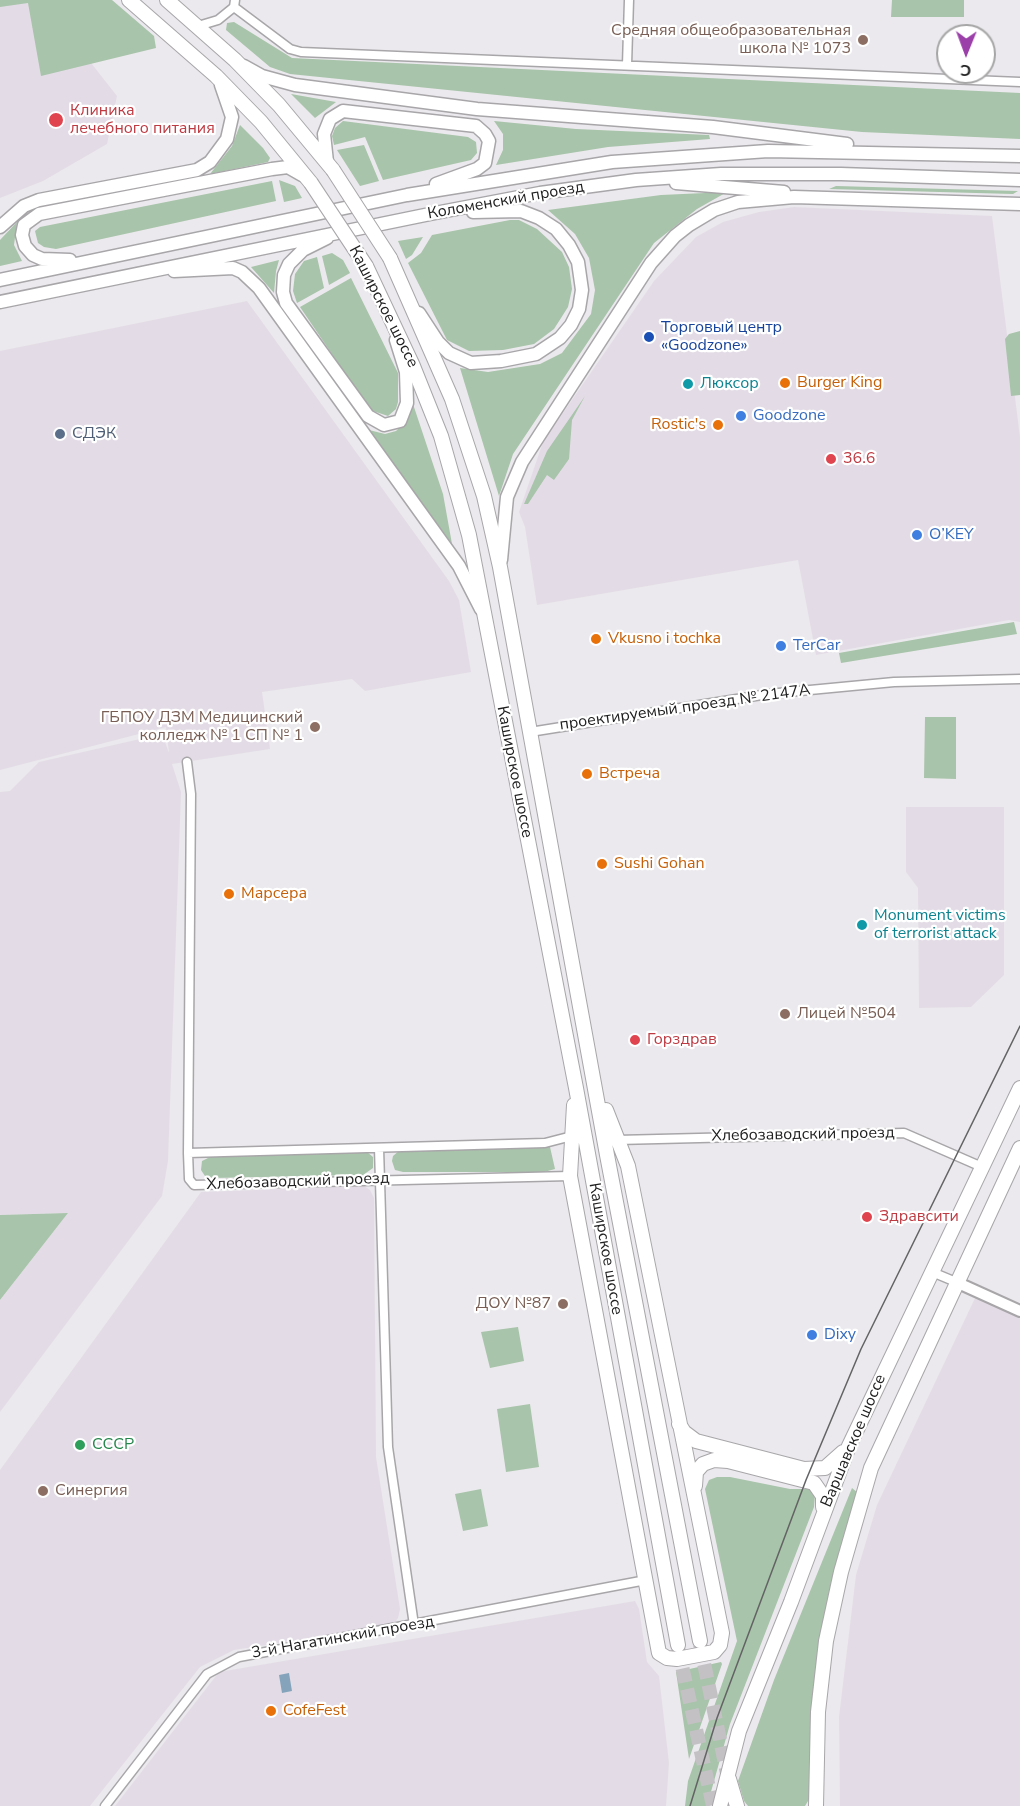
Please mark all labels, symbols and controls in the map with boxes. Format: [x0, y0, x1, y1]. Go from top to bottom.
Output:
place label: Средняя общеобразовательная школа № 1073 [611, 21, 851, 59]
north arrow [936, 24, 996, 84]
marker: Средняя общеобразовательная школа № 1073 [856, 33, 870, 47]
text: С [960, 59, 971, 81]
place label: Клиника лечебного питания [70, 101, 215, 139]
marker: Клиника лечебного питания [47, 111, 65, 129]
street label: Коломенский проезд [426, 178, 586, 224]
street label: Каширское шоссе [344, 243, 422, 371]
place label: Торговый центр «Goodzone» [661, 318, 782, 356]
marker: Торговый центр «Goodzone» [642, 330, 656, 344]
place label: Burger King [797, 373, 882, 393]
place label: Люксор [700, 374, 759, 394]
marker: Burger King [778, 376, 792, 390]
marker: Люксор [681, 377, 695, 391]
place label: Goodzone [753, 406, 825, 426]
marker: Goodzone [734, 409, 748, 423]
place label: Rostic's [651, 415, 706, 435]
marker: Rostic's [711, 418, 725, 432]
place label: СДЭК [72, 424, 116, 444]
marker: СДЭК [53, 427, 67, 441]
place label: 36.6 [843, 449, 875, 469]
marker: 36.6 [824, 452, 838, 466]
place label: O’KEY [929, 525, 974, 545]
marker: O’KEY [910, 528, 924, 542]
place label: Vkusno i tochka [608, 629, 721, 649]
marker: Vkusno i tochka [589, 632, 603, 646]
place label: TerCar [793, 636, 840, 656]
marker: TerCar [774, 639, 788, 653]
street label: проектируемый проезд № 2147А [558, 681, 812, 735]
street label: Каширское шоссе [492, 704, 536, 840]
place label: ГБПОУ ДЗМ Медицинский колледж № 1 СП № 1 [101, 708, 303, 746]
marker: ГБПОУ ДЗМ Медицинский колледж № 1 СП № 1 [308, 720, 322, 734]
place label: Встреча [599, 764, 660, 784]
marker: Встреча [580, 767, 594, 781]
place label: Sushi Gohan [614, 854, 705, 874]
marker: Sushi Gohan [595, 857, 609, 871]
place label: Марсера [241, 884, 307, 904]
marker: Марсера [222, 887, 236, 901]
place label: Monument victims of terrorist attack [874, 906, 1006, 944]
marker: Monument victims of terrorist attack [855, 918, 869, 932]
place label: Лицей №504 [797, 1004, 896, 1024]
marker: Лицей №504 [778, 1007, 792, 1021]
place label: Горздрав [647, 1030, 717, 1050]
marker: Горздрав [628, 1033, 642, 1047]
street label: Хлебозаводский проезд [711, 1124, 895, 1146]
street label: Хлебозаводский проезд [206, 1169, 390, 1195]
street label: Каширское шоссе [584, 1181, 626, 1317]
place label: Здравсити [879, 1207, 959, 1227]
marker: Здравсити [860, 1210, 874, 1224]
place label: ДОУ №87 [476, 1294, 551, 1314]
marker: ДОУ №87 [556, 1297, 570, 1311]
place label: Dixy [824, 1325, 856, 1345]
marker: Dixy [805, 1328, 819, 1342]
street label: Варшавское шоссе [817, 1372, 891, 1510]
place label: СССР [92, 1435, 134, 1455]
marker: СССР [73, 1438, 87, 1452]
place label: Синергия [55, 1481, 128, 1501]
marker: Синергия [36, 1484, 50, 1498]
street label: 3-й Нагатинский проезд [250, 1612, 436, 1664]
place label: CofeFest [283, 1701, 346, 1721]
marker: CofeFest [264, 1704, 278, 1718]

